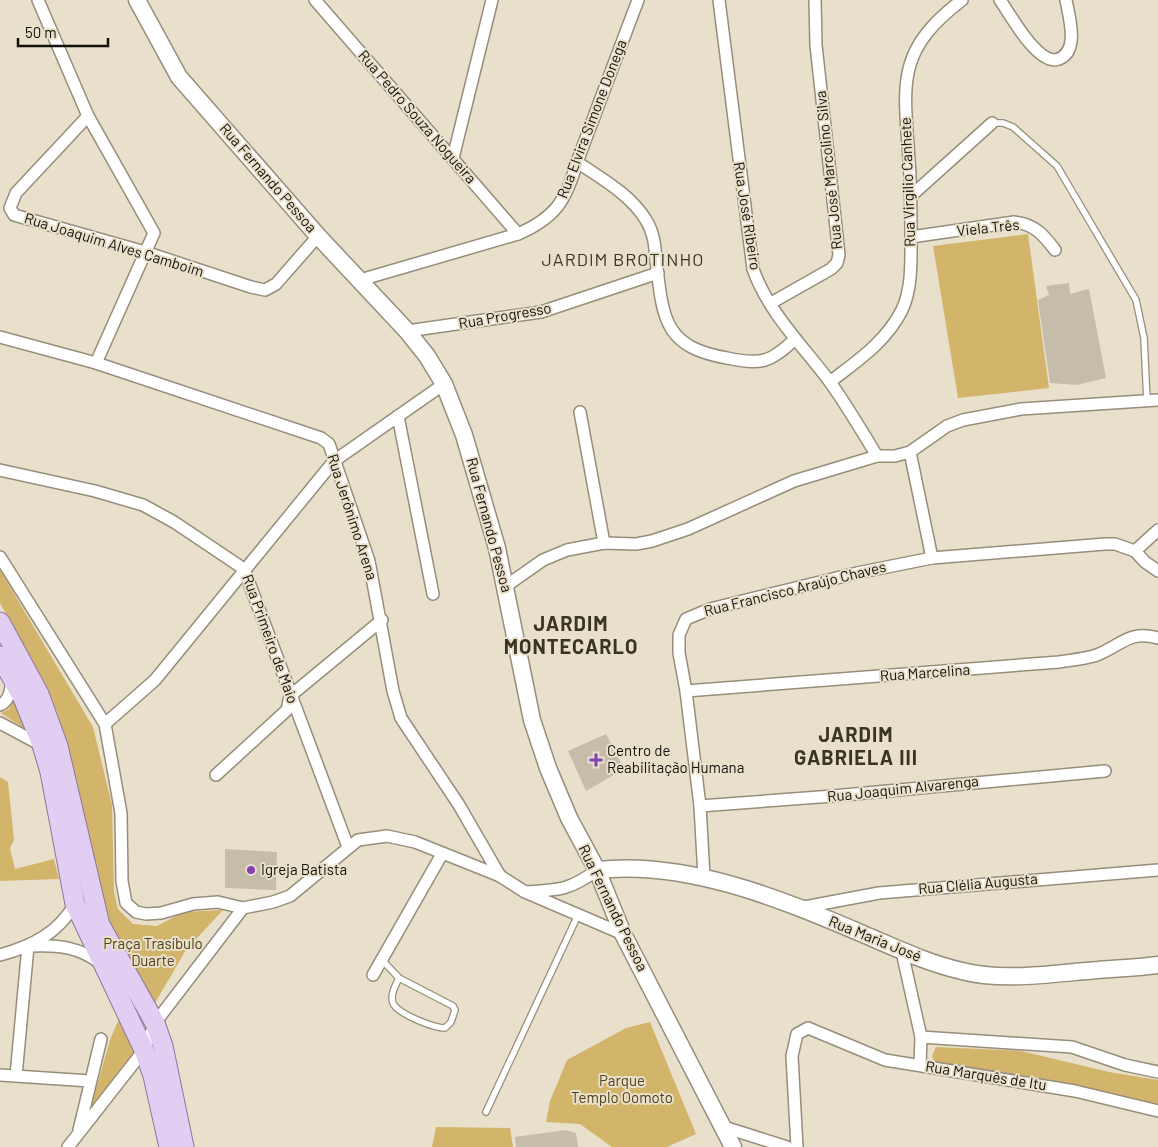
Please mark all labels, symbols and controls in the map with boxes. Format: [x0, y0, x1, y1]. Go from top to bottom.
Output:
scale bar [18, 15, 108, 47]
text: 50 m [25, 23, 57, 41]
street label: Rua Elvira Simone Donega [552, 37, 630, 201]
street label: Rua Pedro Souza Nogueira [355, 46, 481, 187]
street label: Rua José Marcolino Silva [811, 90, 845, 250]
street label: Rua Virgilio Canhete [896, 117, 918, 247]
street label: Rua Fernando Pessoa [216, 119, 321, 236]
street label: Rua José Ribeiro [731, 160, 765, 271]
street label: Rua Joaquim Alves Camboim [22, 208, 206, 280]
street label: Viela Três [956, 215, 1020, 239]
district label: JARDIM BROTINHO [542, 248, 704, 270]
street label: Rua Progresso [457, 298, 553, 332]
street label: Rua Jerônimo Arena [324, 451, 382, 582]
street label: Rua Fernando Pessoa [463, 455, 517, 594]
street label: Rua Francisco Araújo Chaves [702, 557, 888, 619]
street label: Rua Primeiro de Maio [239, 572, 303, 706]
district label: JARDIM MONTECARLO [504, 611, 638, 658]
street label: Rua Marcelina [879, 660, 971, 684]
district label: JARDIM GABRIELA III [794, 722, 918, 769]
place label: Centro de Reabilitação Humana [607, 741, 744, 776]
marker: Centro de Reabilitação Humana [589, 753, 603, 767]
street label: Rua Joaquim Alvarenga [826, 771, 980, 805]
street label: Rua Fernando Pessoa [575, 841, 652, 974]
place label: Igreja Batista [261, 860, 347, 878]
marker: Igreja Batista [245, 864, 257, 876]
street label: Rua Clélia Augusta [917, 869, 1038, 897]
street label: Rua Maria José [826, 911, 924, 965]
park label: Praça Trasíbulo Duarte [103, 934, 203, 969]
street label: Rua Marquês de Itu [924, 1057, 1048, 1093]
park label: Parque Templo Oomoto [571, 1071, 673, 1106]

